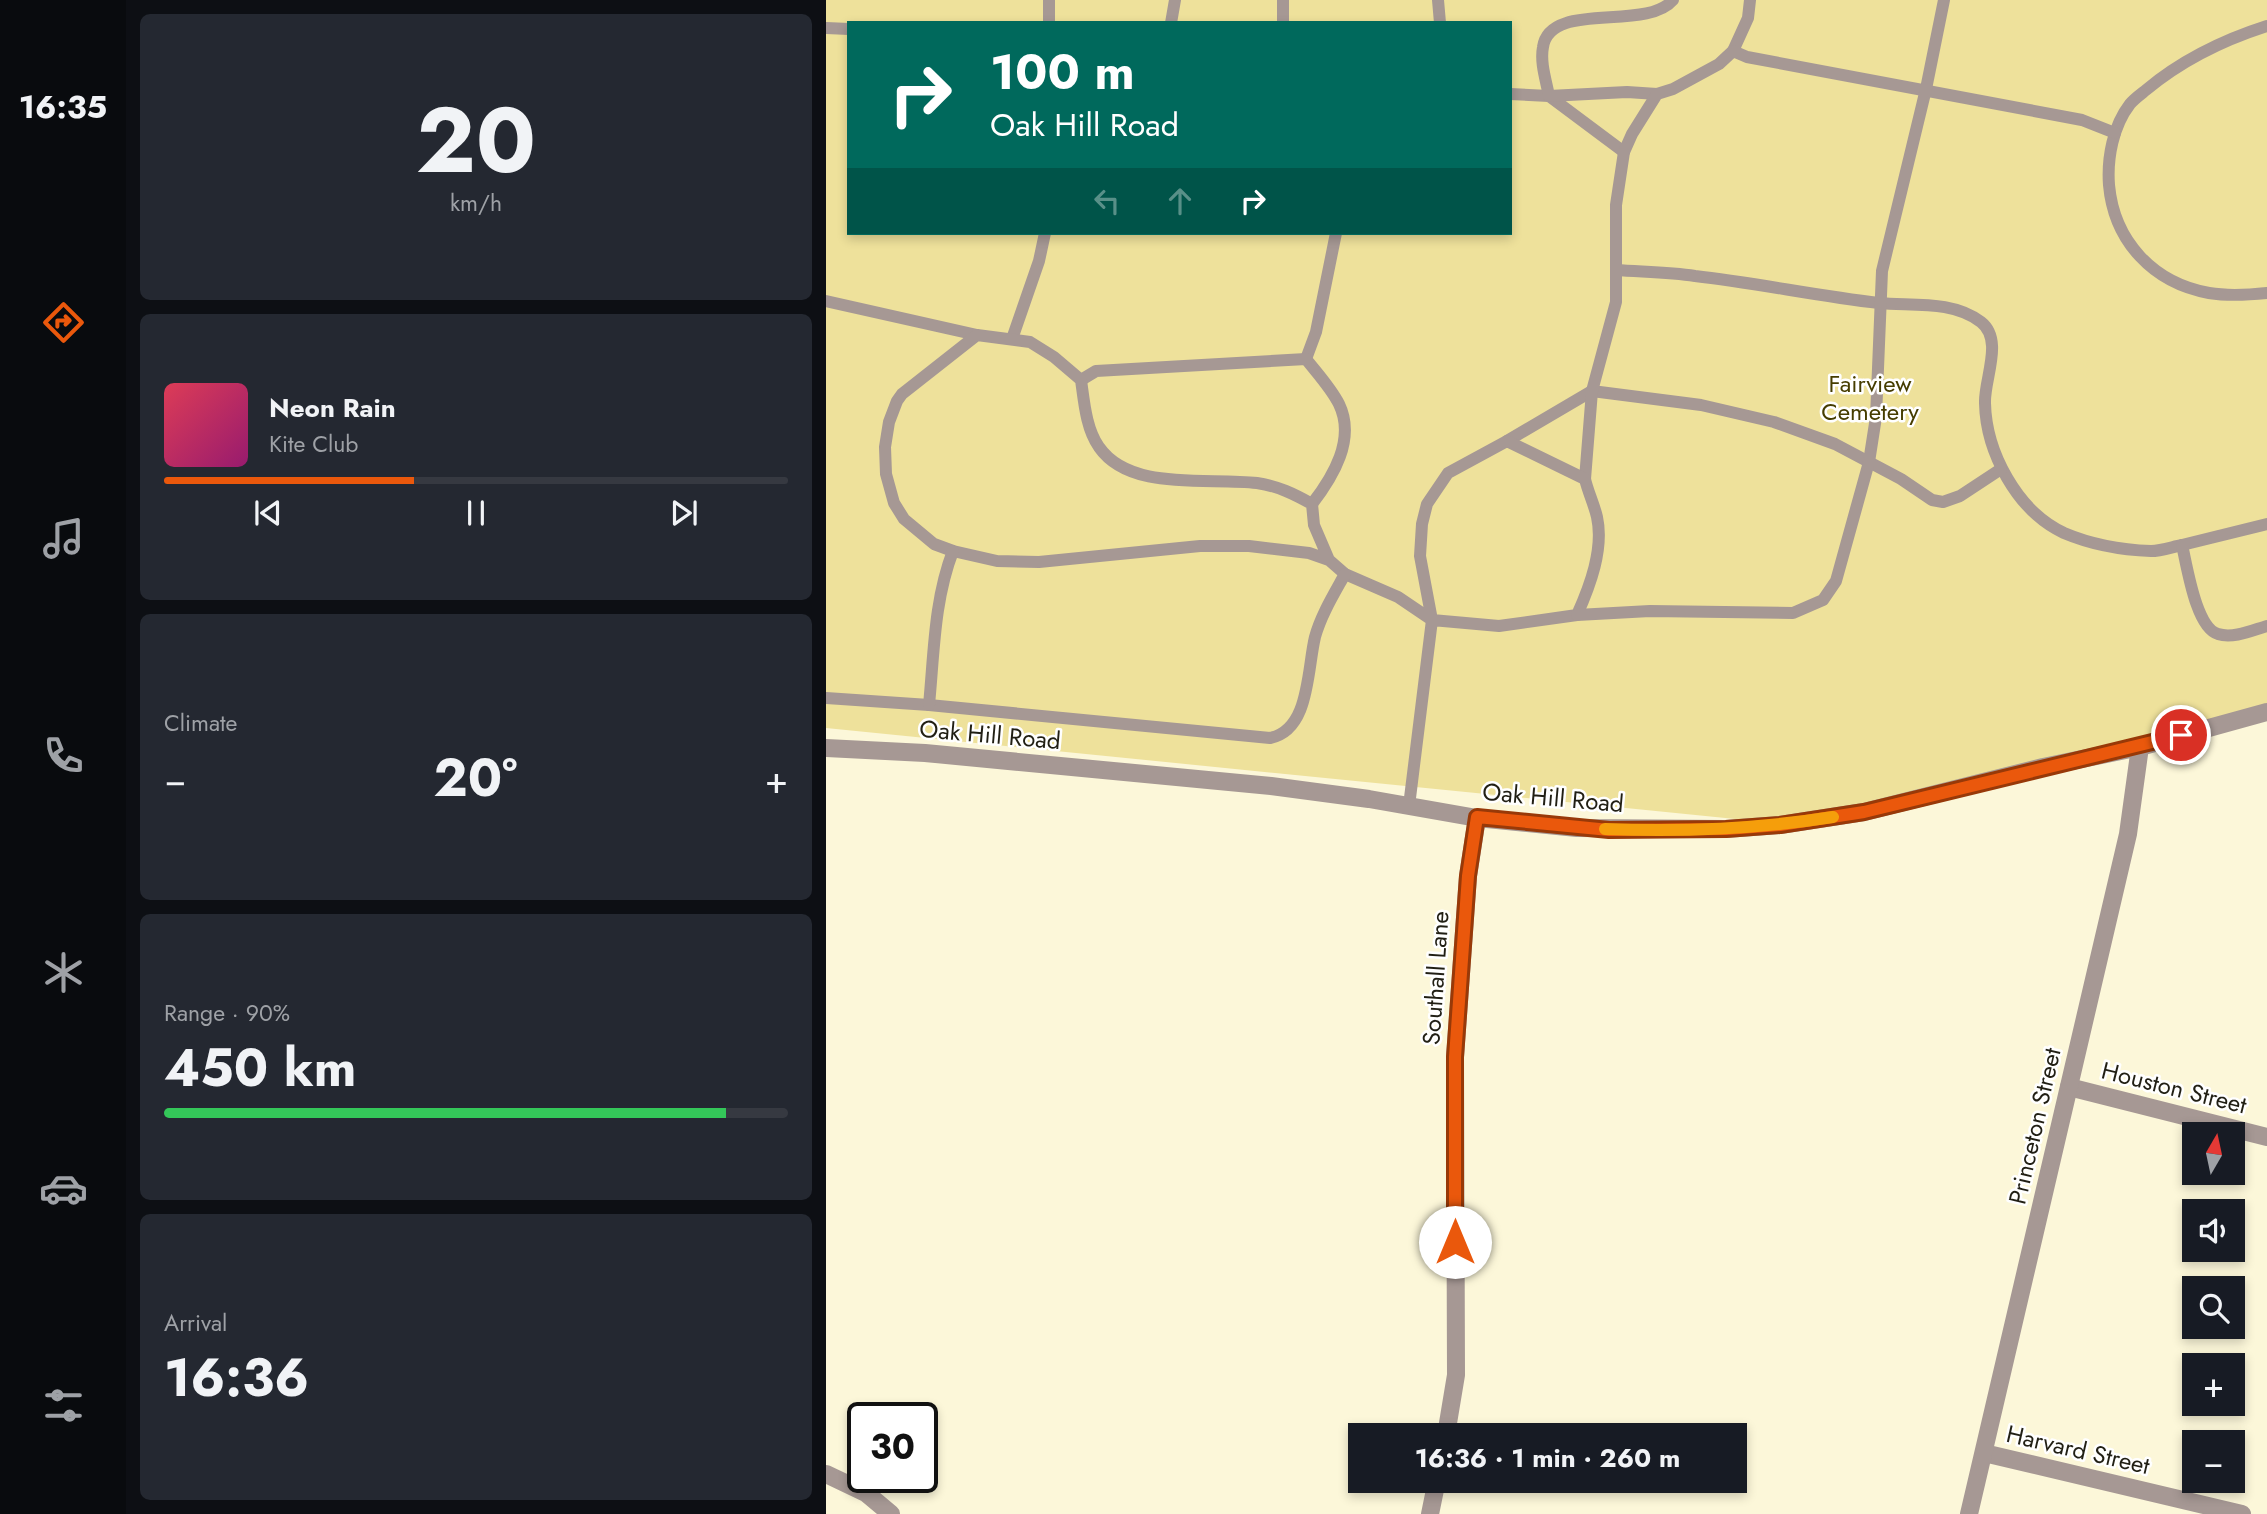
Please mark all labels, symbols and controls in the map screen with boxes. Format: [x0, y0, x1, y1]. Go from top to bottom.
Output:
text: 100 m [990, 37, 1135, 107]
icon: right [875, 49, 966, 140]
text: 20 [416, 75, 536, 206]
text: 16:35 [19, 84, 107, 130]
text: Oak Hill Road [990, 102, 1179, 148]
icon: left [1088, 182, 1126, 220]
icon: ahead [1161, 182, 1199, 220]
icon: right [1234, 182, 1272, 220]
text: km/h [450, 186, 502, 220]
icon: directions [39, 298, 88, 347]
park label: Fairview Cemetery [1821, 366, 1919, 429]
text: Neon Rain [269, 389, 396, 427]
text: Kite Club [269, 427, 358, 461]
icon: previous [249, 494, 287, 532]
icon: pause [457, 494, 495, 532]
icon: next [665, 494, 703, 532]
icon: music [39, 514, 88, 563]
pin [2151, 705, 2211, 765]
text: Climate [164, 706, 237, 740]
street label: Oak Hill Road [918, 711, 1062, 758]
icon: arrive [2162, 716, 2200, 754]
icon: phone [39, 731, 88, 780]
text: 20° [434, 740, 518, 816]
text: − [164, 752, 186, 807]
text: + [765, 752, 788, 807]
street label: Oak Hill Road [1481, 774, 1625, 821]
street label: Southall Lane [1413, 910, 1458, 1046]
icon: climate [39, 948, 88, 997]
text: Range · 90% [164, 996, 290, 1030]
text: 450 km [164, 1030, 357, 1106]
street label: Princeton Street [2000, 1044, 2070, 1208]
street label: Houston Street [2098, 1053, 2251, 1123]
north arrow [2182, 1122, 2245, 1185]
map controls [2182, 1122, 2245, 1493]
icon: car [39, 1164, 88, 1213]
button: sound [2182, 1199, 2245, 1262]
position arrow [1418, 1205, 1492, 1279]
button: search [2182, 1276, 2245, 1339]
text: Arrival [164, 1306, 227, 1340]
text: 16:36 [164, 1340, 309, 1416]
button: + [2182, 1353, 2245, 1416]
icon: filters [39, 1381, 88, 1430]
speed limit sign: 30 [847, 1402, 938, 1493]
street label: Harvard Street [2003, 1416, 2153, 1483]
button: − [2182, 1430, 2245, 1493]
text: 16:36 · 1 min · 260 m [1415, 1439, 1680, 1477]

